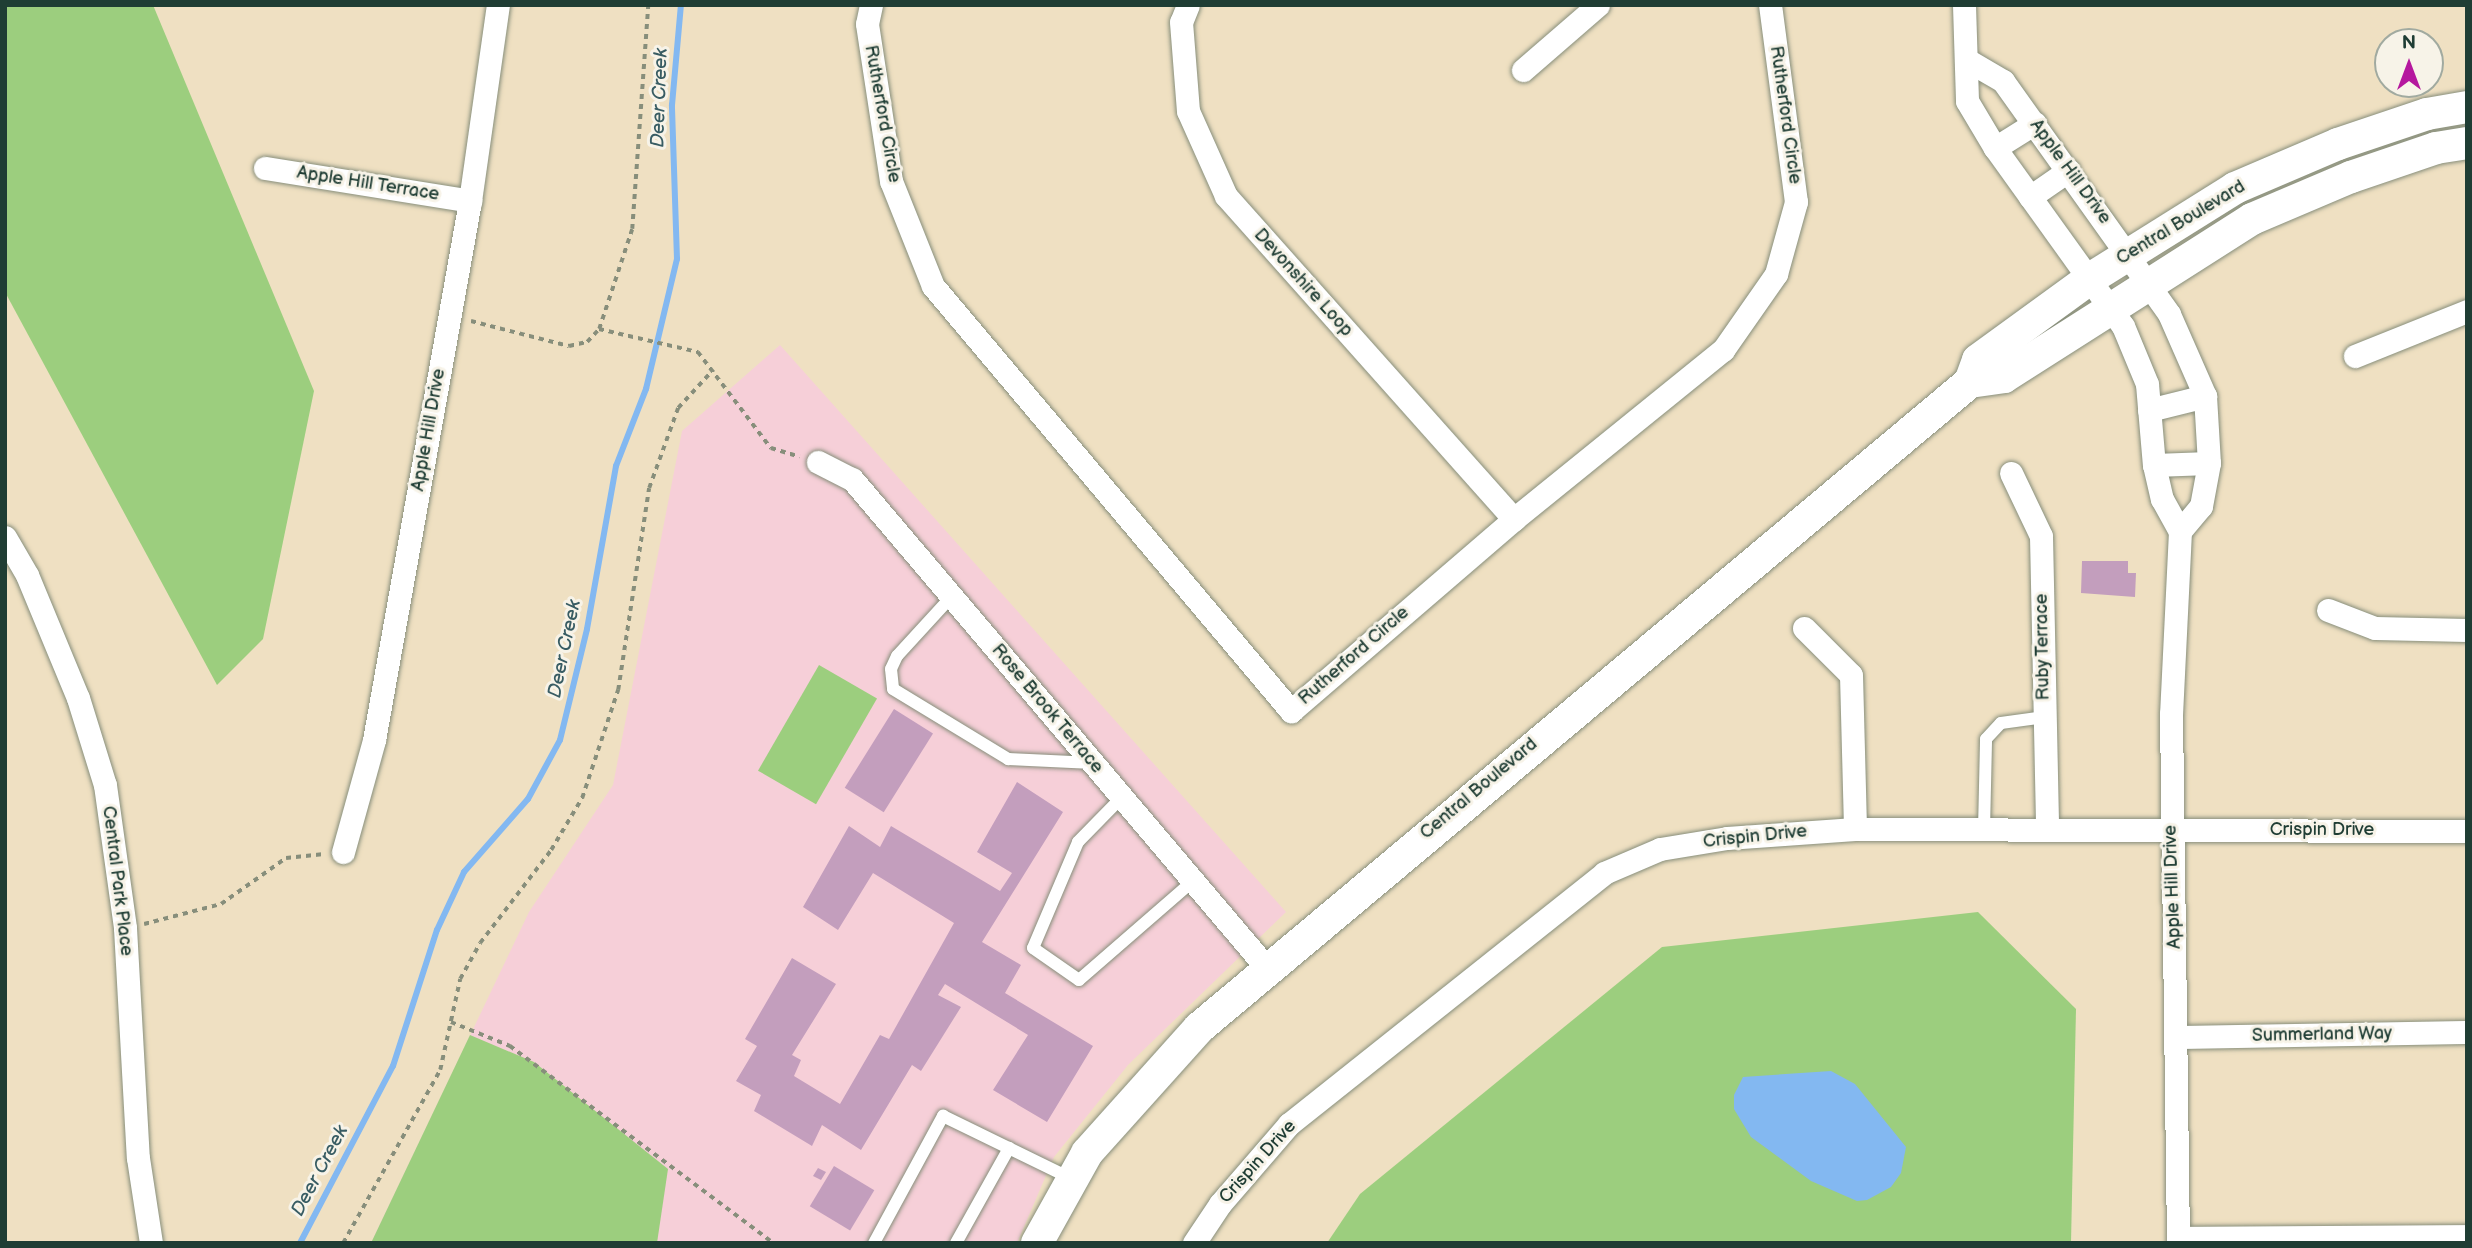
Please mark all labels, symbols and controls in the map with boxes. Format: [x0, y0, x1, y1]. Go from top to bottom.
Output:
north arrow [2374, 28, 2444, 98]
text: N [2402, 32, 2416, 55]
street label: Rutherford Circle [859, 44, 905, 184]
street label: Rutherford Circle [1765, 45, 1805, 185]
water label: Deer Creek [647, 48, 673, 148]
street label: Apple Hill Drive [2025, 116, 2115, 228]
street label: Apple Hill Terrace [295, 162, 441, 206]
street label: Central Boulevard [2113, 176, 2249, 270]
street label: Devonshire Loop [1249, 225, 1357, 341]
street label: Apple Hill Drive [408, 367, 450, 493]
street label: Ruby Terrace [2031, 593, 2055, 701]
water label: Deer Creek [544, 598, 586, 700]
street label: Rutherford Circle [1294, 602, 1414, 710]
street label: Rose Brook Terrace [986, 640, 1108, 778]
street label: Central Boulevard [1416, 734, 1542, 844]
street label: Central Park Place [97, 805, 137, 957]
street label: Crispin Drive [2270, 819, 2374, 841]
street label: Crispin Drive [1702, 821, 1808, 853]
street label: Apple Hill Drive [2160, 825, 2186, 949]
street label: Summerland Way [2251, 1023, 2393, 1047]
street label: Crispin Drive [1215, 1116, 1301, 1208]
water label: Deer Creek [287, 1122, 353, 1220]

